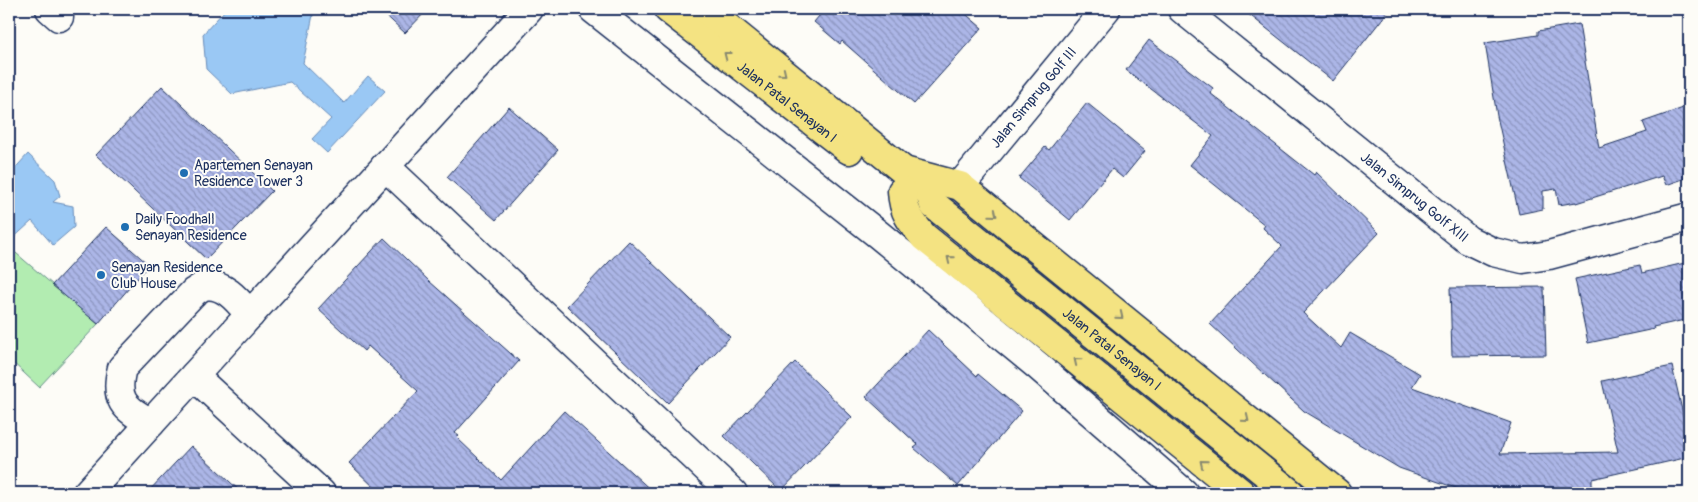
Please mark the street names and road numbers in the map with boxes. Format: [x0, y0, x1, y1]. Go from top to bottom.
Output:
street label: Jalan Simprug Golf III [987, 44, 1080, 152]
street label: Jalan Patal Senayan I [734, 58, 840, 146]
street label: Jalan Simprug Golf XIII [1357, 149, 1472, 246]
street label: Jalan Patal Senayan I [1059, 305, 1164, 394]

